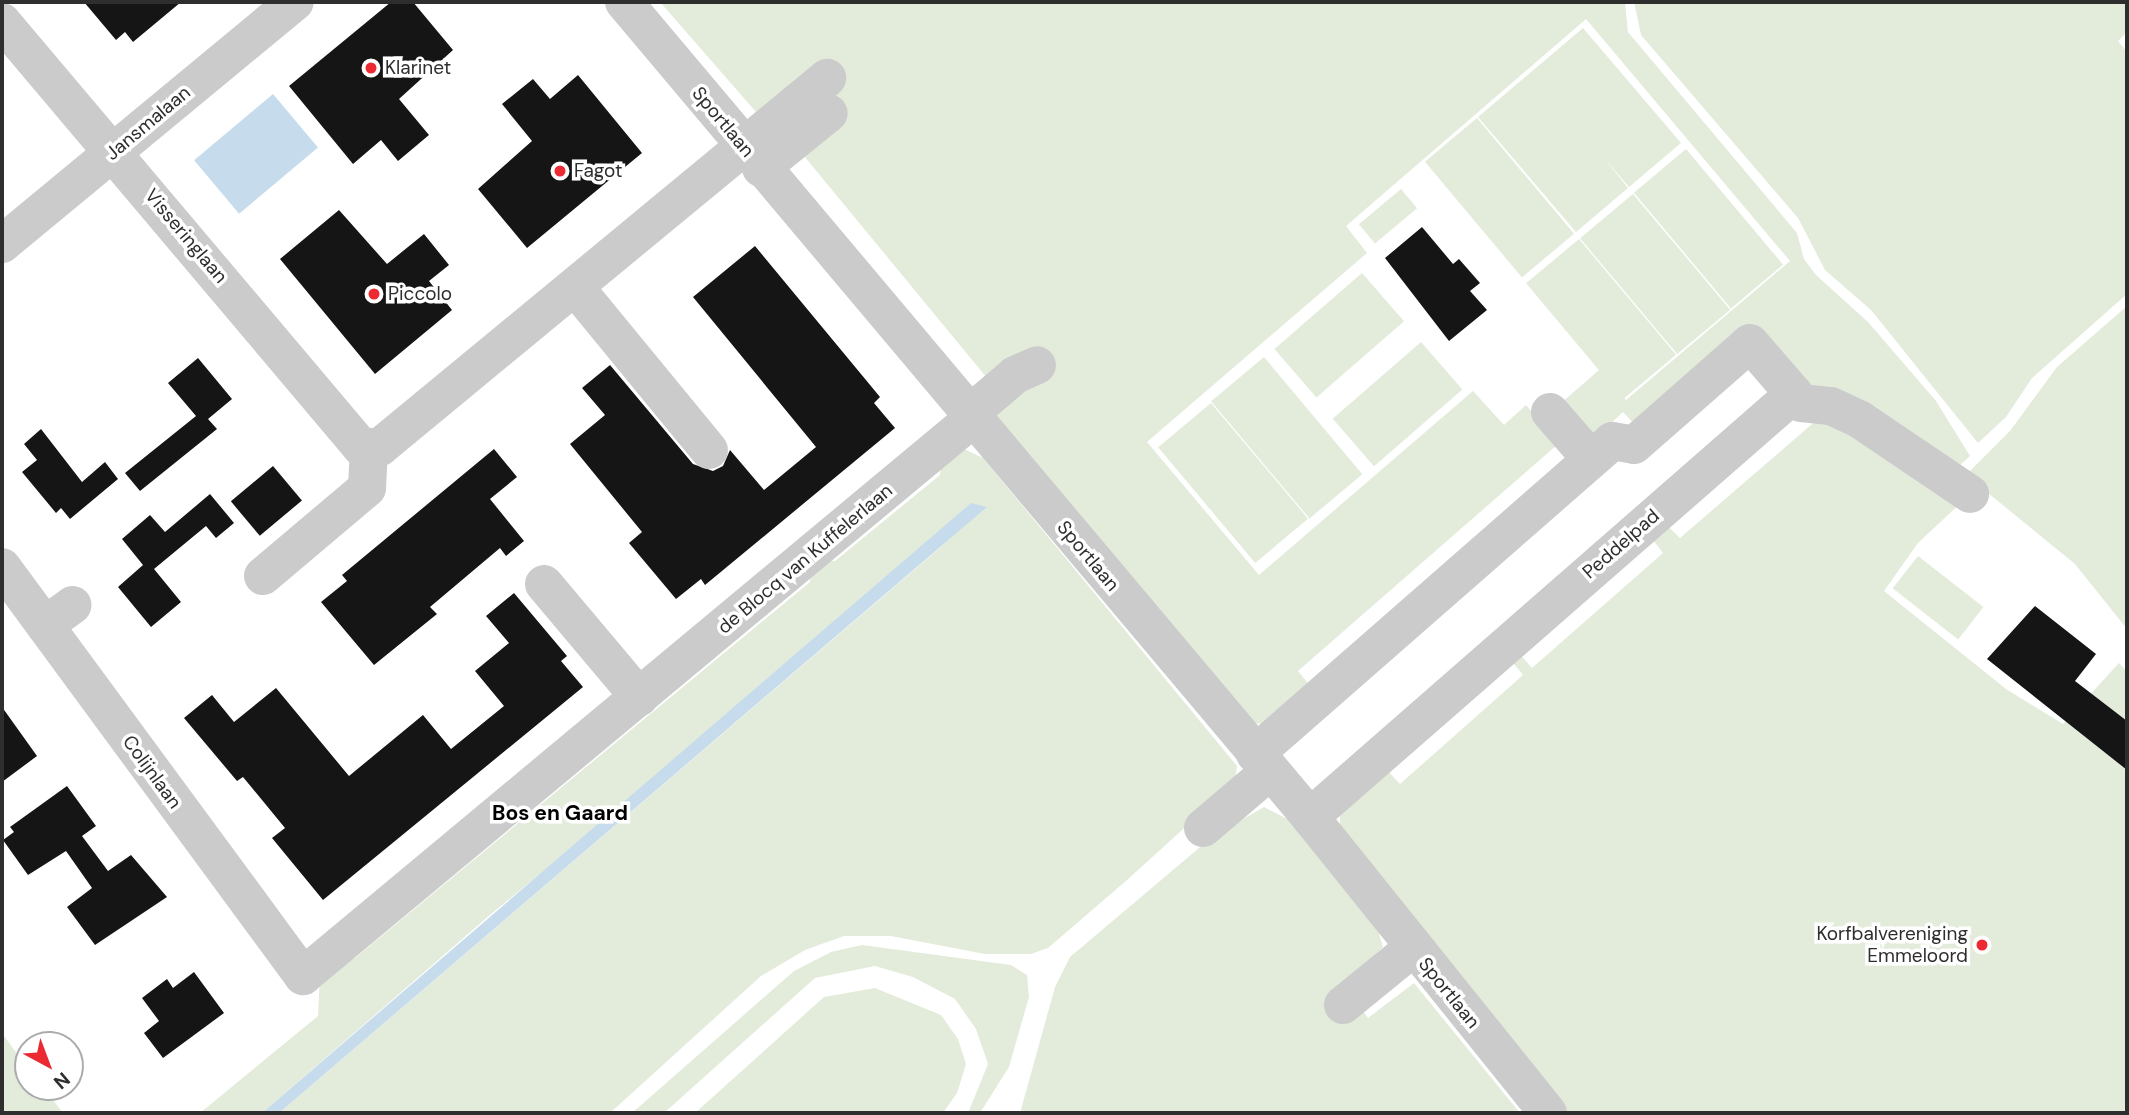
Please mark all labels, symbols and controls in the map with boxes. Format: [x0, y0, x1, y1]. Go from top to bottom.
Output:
place label: Klarinet [385, 57, 451, 79]
marker: Klarinet [363, 60, 379, 76]
street label: Jansmalaan [101, 81, 195, 165]
street label: Sportlaan [687, 82, 759, 162]
place label: Fagot [574, 160, 622, 182]
marker: Fagot [552, 163, 568, 179]
street label: Visseringlaan [140, 184, 232, 288]
place label: Piccolo [388, 283, 452, 305]
marker: Piccolo [366, 286, 382, 302]
street label: de Blocq van Kuffelerlaan [713, 479, 897, 639]
street label: Peddelpad [1578, 504, 1664, 584]
street label: Sportlaan [1052, 516, 1124, 596]
street label: Colijnlaan [118, 731, 186, 813]
district label: Bos en Gaard [492, 800, 628, 826]
place label: Korfbalvereniging Emmeloord [1816, 923, 1968, 967]
marker: Korfbalvereniging Emmeloord [1974, 937, 1990, 953]
street label: Sportlaan [1414, 953, 1484, 1033]
north arrow [14, 1031, 84, 1101]
text: N [48, 1067, 75, 1095]

